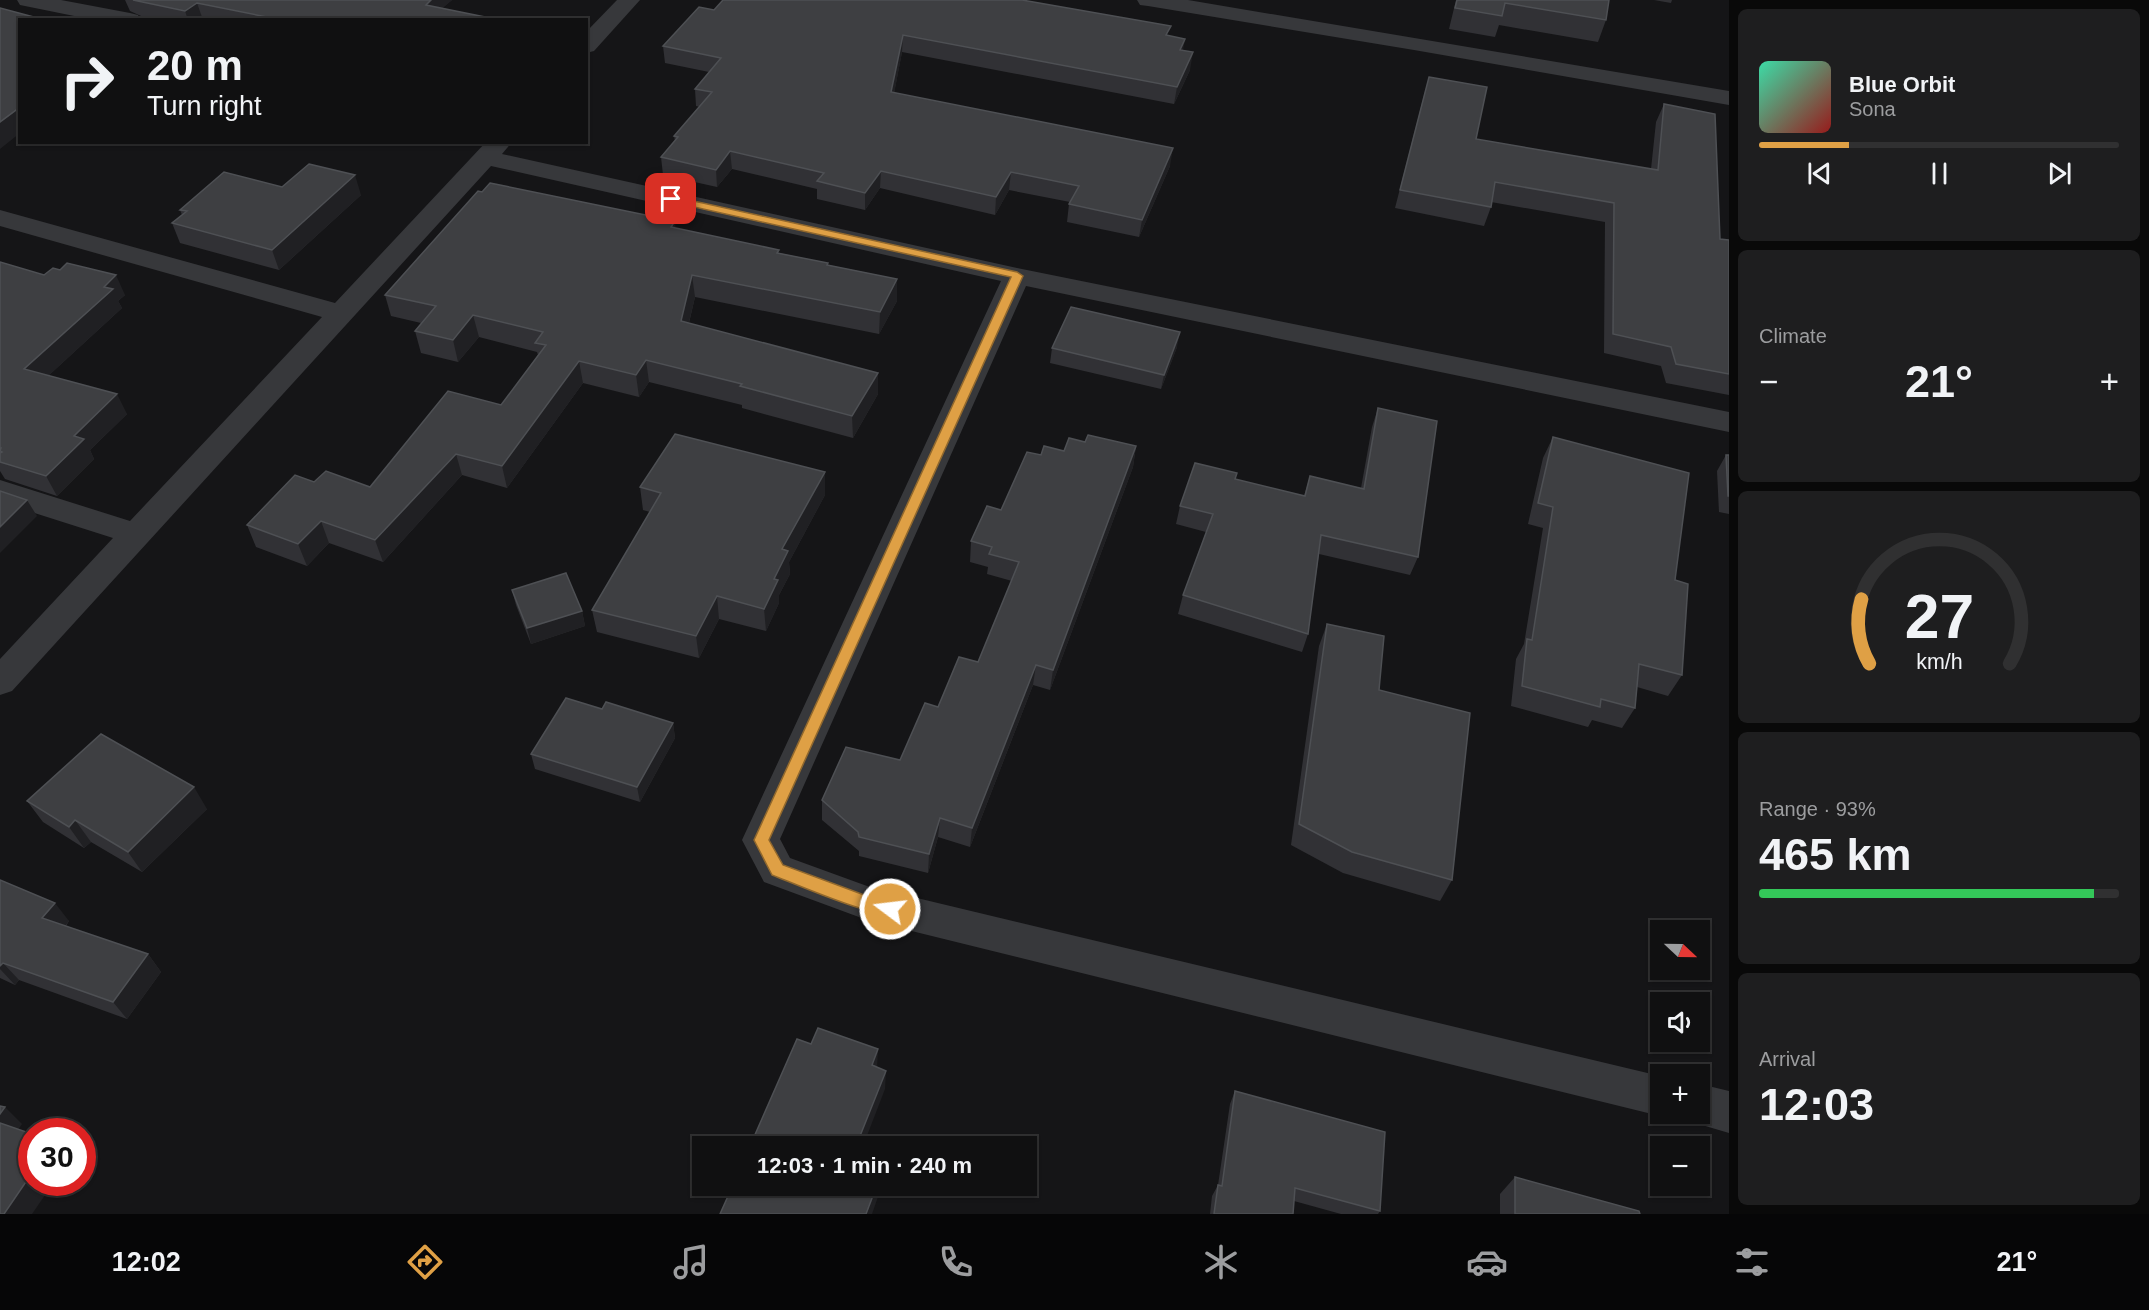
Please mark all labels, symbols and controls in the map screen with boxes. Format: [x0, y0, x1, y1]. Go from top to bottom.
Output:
icon: right [48, 42, 126, 120]
text: 20 m [147, 42, 243, 89]
text: Blue Orbit [1849, 72, 1955, 97]
text: Turn right [147, 91, 262, 121]
text: Sona [1849, 98, 1896, 120]
icon: previous [1803, 157, 1836, 190]
icon: pause [1923, 157, 1956, 190]
icon: next [2043, 157, 2076, 190]
pin [645, 173, 696, 224]
icon: arrive [654, 182, 687, 215]
text: Climate [1759, 325, 1827, 347]
text: 21° [1905, 356, 1973, 407]
text: − [1759, 363, 1778, 400]
text: + [2100, 363, 2119, 400]
text: 27 [1904, 582, 1974, 651]
text: km/h [1916, 650, 1962, 674]
text: Range · 93% [1759, 798, 1876, 820]
text: 465 km [1759, 829, 1912, 880]
position arrow [858, 877, 922, 941]
north arrow [1650, 920, 1710, 980]
map controls [1650, 920, 1710, 1196]
button: sound [1650, 992, 1710, 1052]
text: Arrival [1759, 1048, 1816, 1070]
button: + [1650, 1064, 1710, 1124]
text: 12:03 [1759, 1079, 1874, 1130]
speed limit sign: 30 [18, 1118, 96, 1196]
button: − [1650, 1136, 1710, 1196]
text: 12:03 · 1 min · 240 m [757, 1153, 972, 1178]
icon: directions [404, 1241, 446, 1283]
icon: music [670, 1241, 712, 1283]
icon: phone [935, 1241, 977, 1283]
icon: climate [1200, 1241, 1242, 1283]
icon: car [1466, 1241, 1508, 1283]
icon: filters [1731, 1241, 1773, 1283]
text: 12:02 [112, 1247, 181, 1277]
text: 21° [1996, 1247, 2037, 1277]

